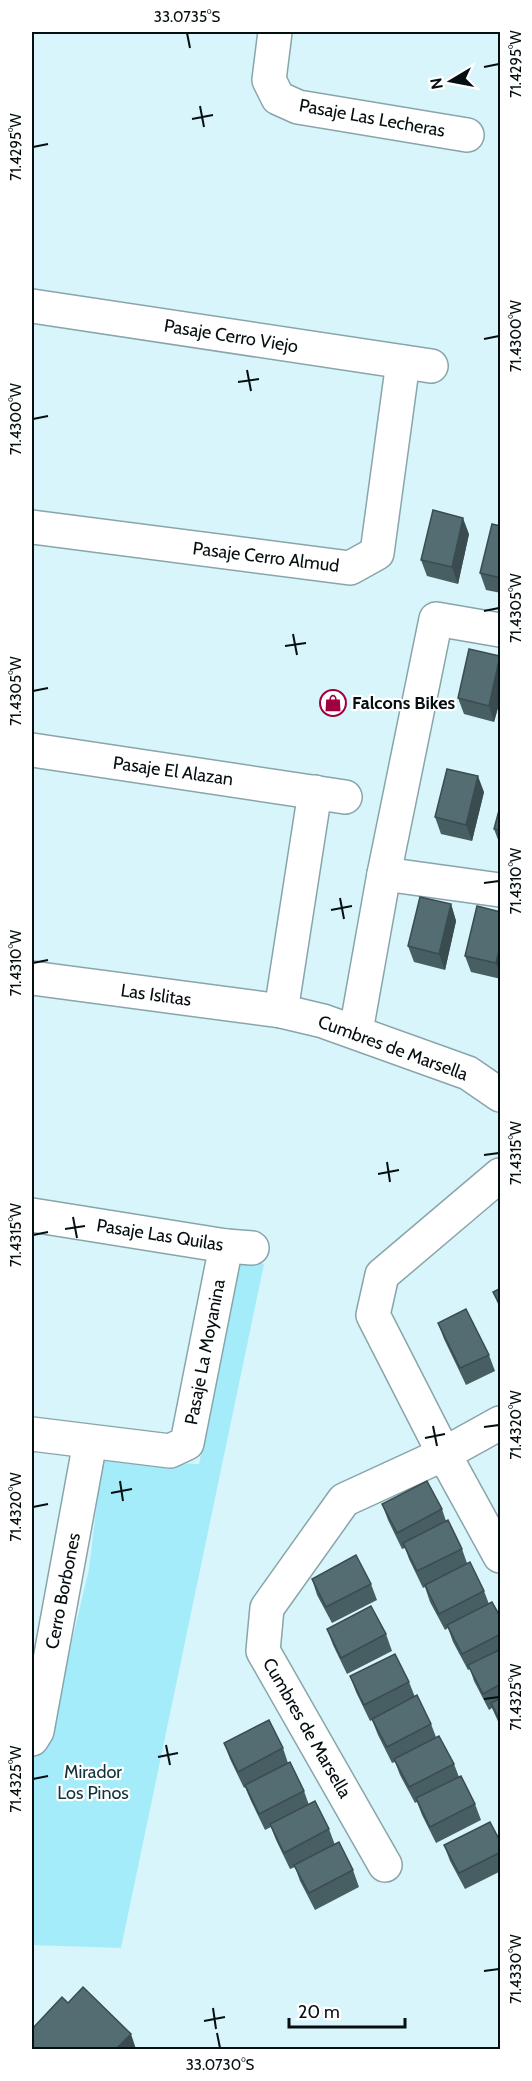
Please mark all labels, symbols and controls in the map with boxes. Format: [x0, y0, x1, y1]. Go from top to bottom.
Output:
text: 33.0735°S [154, 8, 220, 26]
text: 71.4295°W [507, 30, 525, 98]
north arrow [421, 51, 481, 111]
text: N [426, 76, 447, 91]
street label: Pasaje Las Lecheras [297, 94, 447, 142]
text: 71.4295°W [7, 113, 25, 181]
text: 71.4300°W [507, 299, 525, 372]
street label: Pasaje Cerro Viejo [162, 315, 300, 357]
text: 71.4300°W [7, 382, 25, 455]
street label: Pasaje Cerro Almud [191, 537, 341, 577]
text: 71.4305°W [507, 572, 525, 643]
text: 71.4305°W [7, 655, 25, 726]
shop icon: Falcons Bikes [318, 688, 348, 718]
place label: Falcons Bikes [352, 692, 455, 714]
street label: Pasaje El Alazan [111, 752, 235, 790]
text: 71.4310°W [507, 847, 525, 914]
text: 71.4310°W [7, 929, 25, 996]
street label: Las Islitas [119, 979, 193, 1011]
street label: Cumbres de Marsella [315, 1011, 471, 1085]
text: 71.4315°W [507, 1120, 525, 1185]
text: 71.4315°W [7, 1202, 25, 1267]
street label: Pasaje Las Quilas [95, 1214, 225, 1256]
street label: Pasaje La Moyanina [180, 1277, 230, 1427]
text: 71.4320°W [507, 1390, 525, 1460]
text: 71.4320°W [7, 1472, 25, 1542]
street label: Cerro Borbones [41, 1531, 85, 1651]
street label: Cumbres de Marsella [258, 1654, 356, 1802]
text: 71.4325°W [507, 1663, 525, 1730]
text: 71.4325°W [7, 1745, 25, 1812]
park label: Mirador Los Pinos [57, 1761, 129, 1804]
text: 71.4330°W [507, 1933, 525, 2004]
scale bar [289, 1991, 404, 2029]
text: 20 m [298, 2001, 340, 2023]
text: 33.0730°S [186, 2056, 255, 2074]

